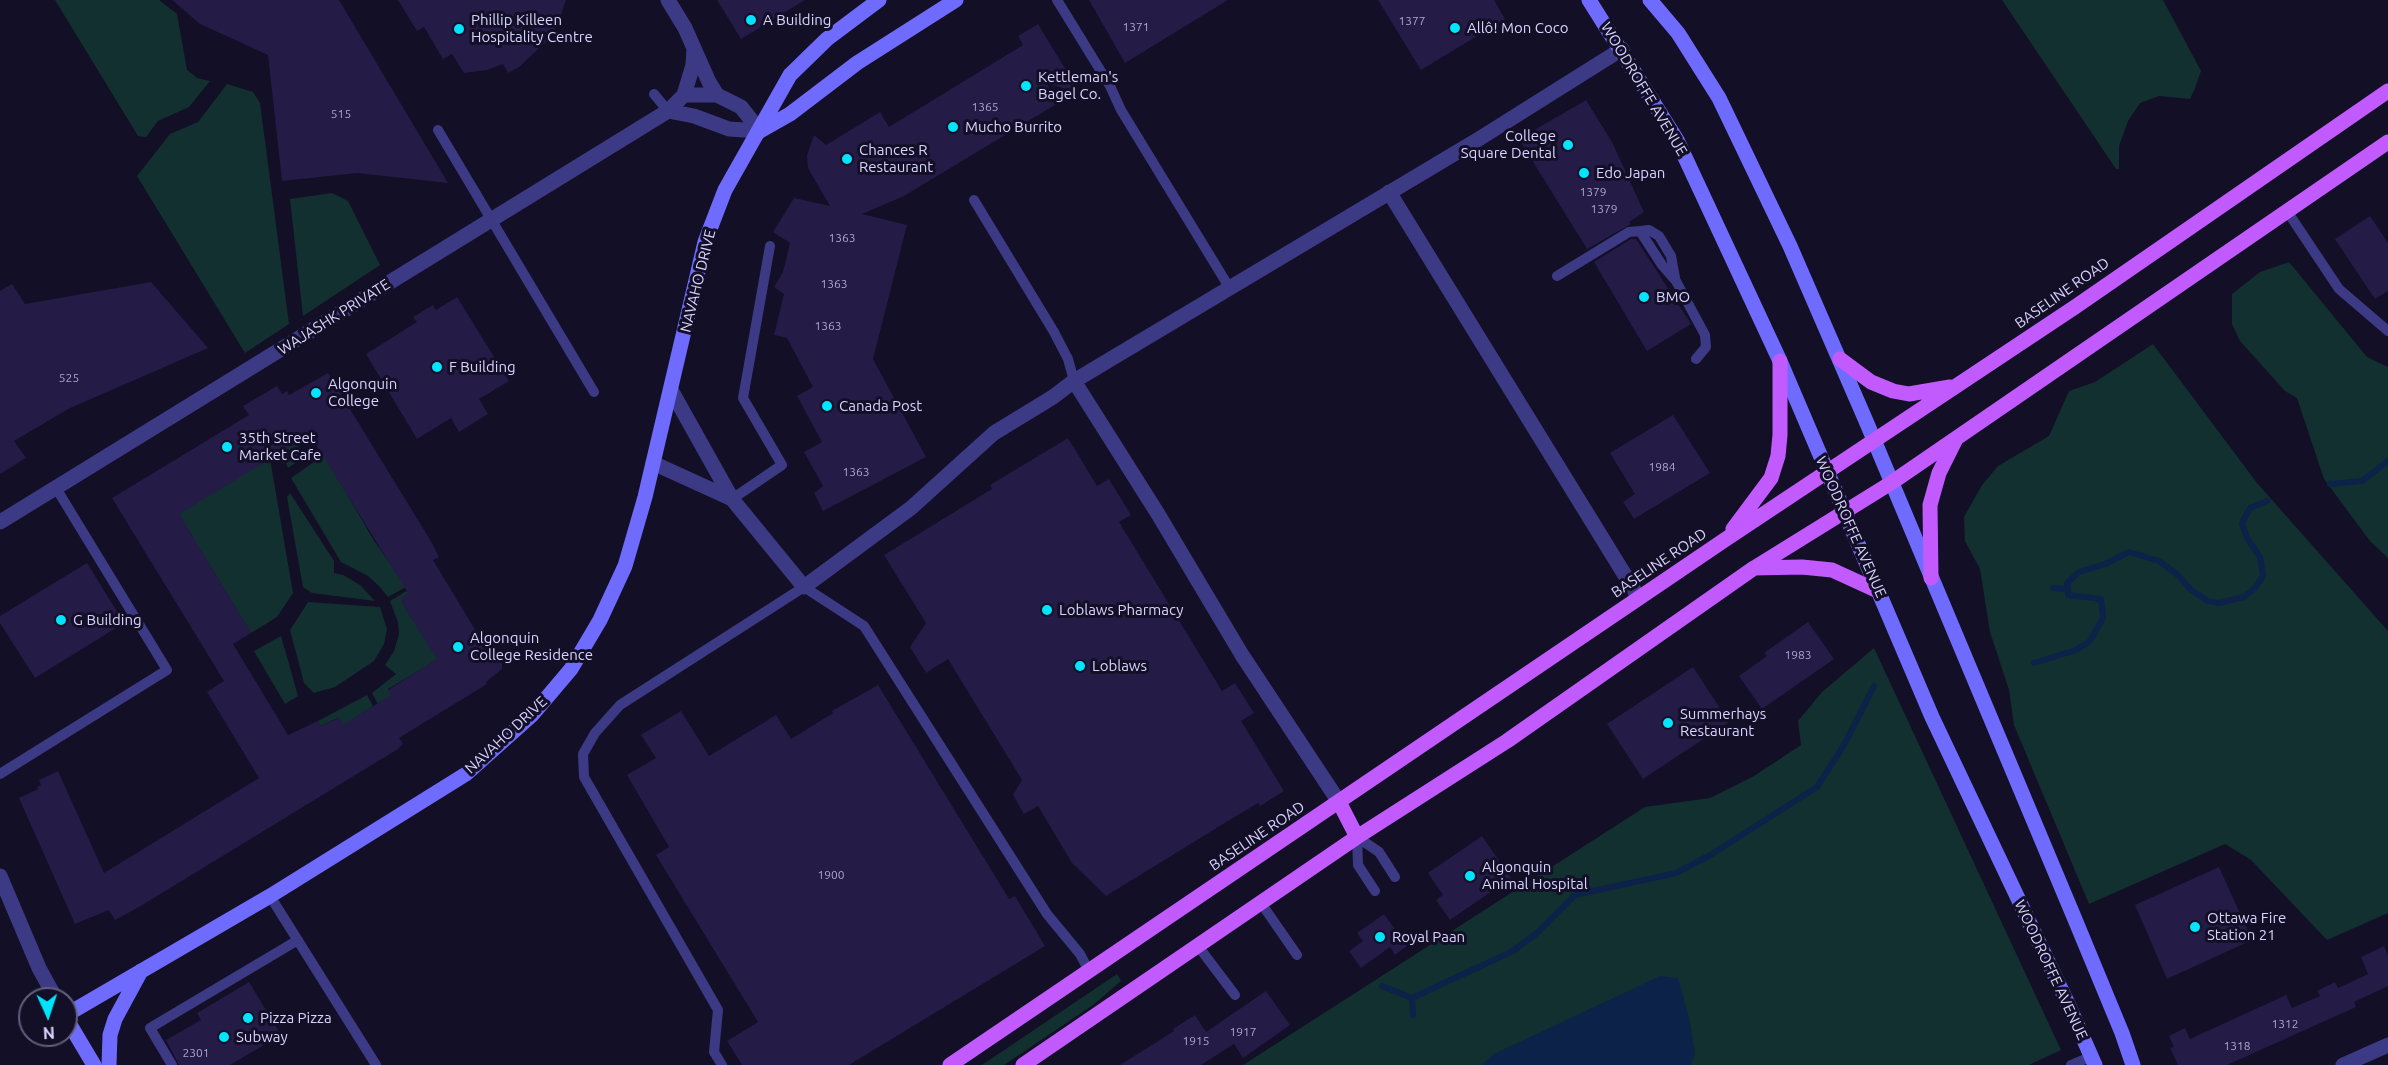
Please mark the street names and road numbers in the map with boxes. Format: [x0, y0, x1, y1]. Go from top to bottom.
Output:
street label: WOODROFFE AVENUE [1597, 19, 1691, 159]
street label: NAVAHO DRIVE [677, 228, 719, 334]
street label: BASELINE ROAD [2011, 254, 2113, 332]
street label: WAJASHK PRIVATE [275, 275, 393, 359]
street label: WOODROFFE AVENUE [1812, 454, 1890, 600]
street label: BASELINE ROAD [1608, 525, 1710, 601]
street label: NAVAHO DRIVE [461, 692, 551, 778]
street label: BASELINE ROAD [1206, 798, 1308, 874]
street label: WOODROFFE AVENUE [2011, 897, 2091, 1043]

